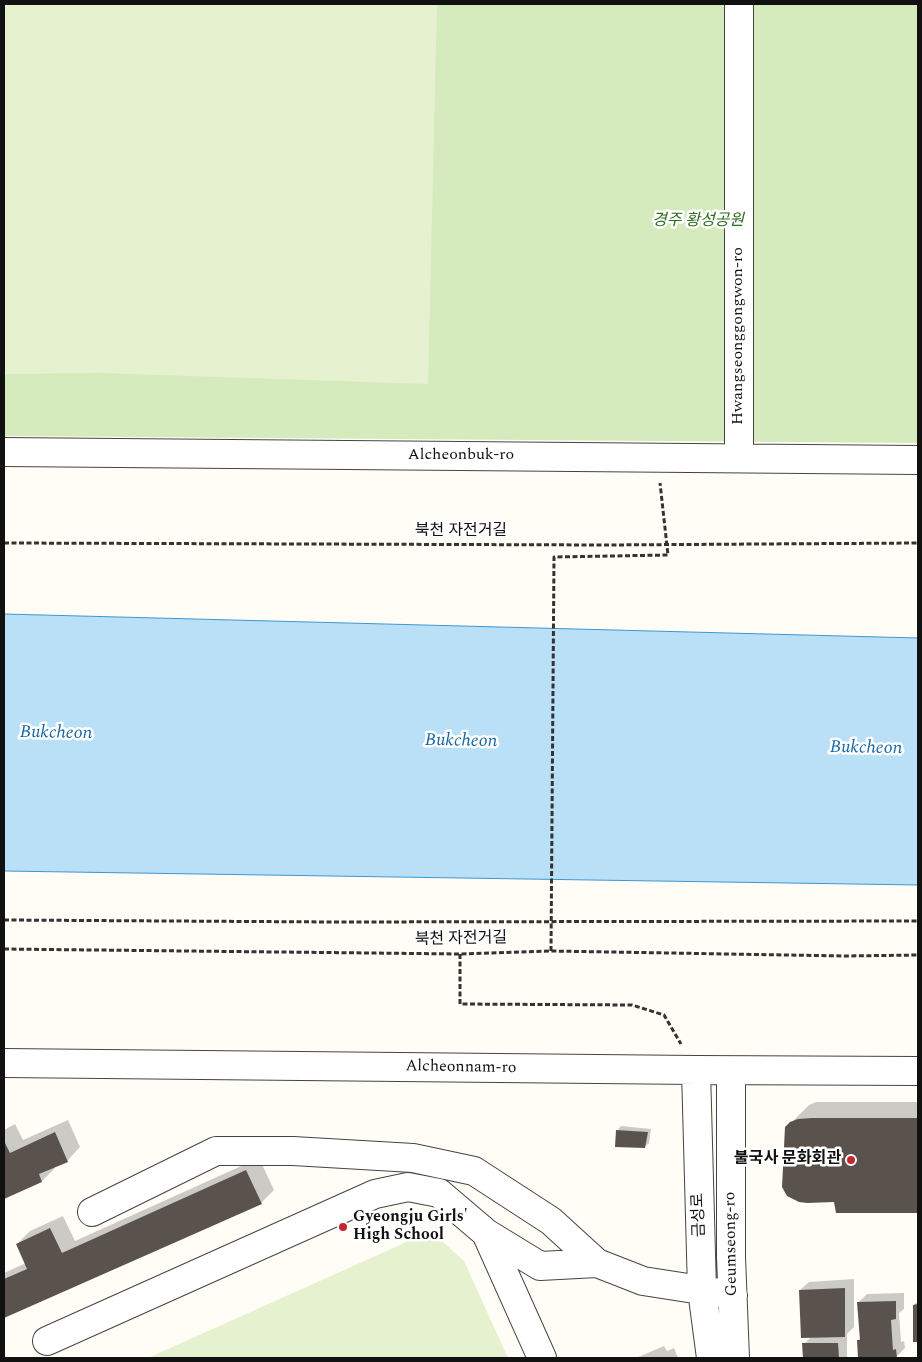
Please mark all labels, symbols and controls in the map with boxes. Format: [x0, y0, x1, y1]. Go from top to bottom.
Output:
park label: 경주 황성공원 [652, 212, 744, 232]
street label: Hwangseonggongwon-ro [729, 247, 749, 425]
street label: Alcheonbuk-ro [408, 446, 514, 466]
street label: 북천 자전거길 [415, 522, 507, 542]
water label: Bukcheon [20, 723, 92, 745]
water label: Bukcheon [425, 731, 497, 753]
water label: Bukcheon [830, 738, 902, 760]
street label: 북천 자전거길 [415, 930, 507, 950]
street label: Alcheonnam-ro [405, 1057, 517, 1079]
place label: 불국사 문화회관 [734, 1150, 841, 1170]
marker: 불국사 문화회관 [845, 1154, 857, 1166]
street label: Geumseong-ro [721, 1191, 743, 1297]
street label: 금성로 [690, 1193, 710, 1237]
place label: Gyeongju Girls' High School [353, 1208, 468, 1246]
marker: Gyeongju Girls' High School [337, 1221, 349, 1233]

